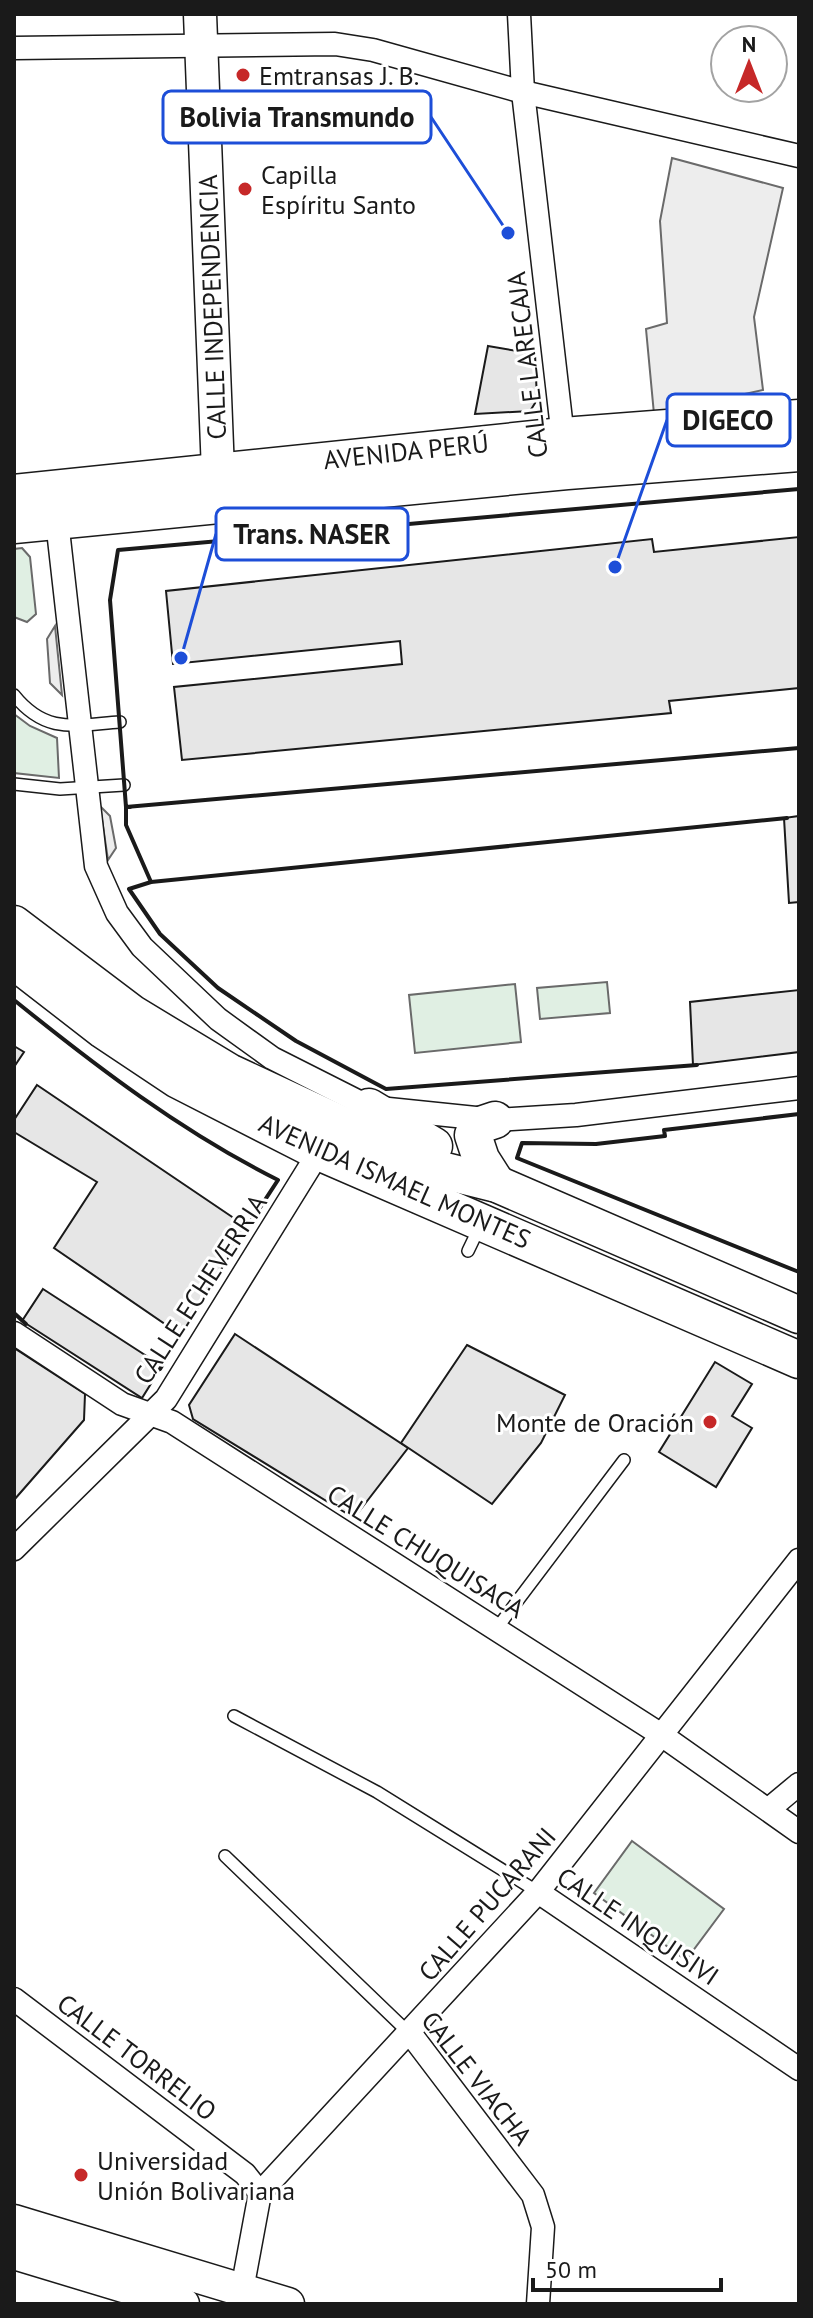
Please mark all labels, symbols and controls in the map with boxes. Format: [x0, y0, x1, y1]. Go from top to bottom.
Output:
north arrow [709, 24, 789, 104]
text: N [742, 30, 756, 58]
place label: Emtransas J. B. [259, 59, 419, 92]
marker: Emtransas J. B. [234, 66, 252, 84]
callout: Bolivia Transmundo [163, 91, 431, 143]
text: Bolivia Transmundo [180, 98, 414, 135]
place label: Capilla Espíritu Santo [261, 158, 416, 221]
street label: CALLE INDEPENDENCIA [191, 174, 233, 440]
marker: Capilla Espíritu Santo [236, 180, 254, 198]
street label: CALLE LARECAJA [499, 270, 555, 460]
callout: DIGECO [667, 394, 790, 446]
text: DIGECO [682, 401, 774, 438]
street label: AVENIDA PERÚ [322, 426, 490, 476]
callout: Trans. NASER [216, 508, 408, 560]
text: Trans. NASER [233, 515, 391, 552]
street label: AVENIDA ISMAEL MONTES [254, 1106, 536, 1256]
street label: CALLE ECHEVERRIA [126, 1188, 274, 1390]
place label: Monte de Oración [496, 1406, 694, 1439]
marker: Monte de Oración [701, 1413, 719, 1431]
street label: CALLE CHUQUISACA [321, 1477, 531, 1625]
street label: CALLE PUCARANI [411, 1820, 563, 1988]
street label: CALLE INQUISIVI [551, 1860, 725, 1992]
street label: CALLE TORRELIO [51, 1986, 223, 2128]
street label: CALLE VIACHA [415, 2005, 539, 2151]
place label: Universidad Unión Bolivariana [97, 2144, 295, 2207]
marker: Universidad Unión Bolivariana [72, 2166, 90, 2184]
scale bar [533, 2242, 721, 2292]
text: 50 m [545, 2254, 597, 2285]

